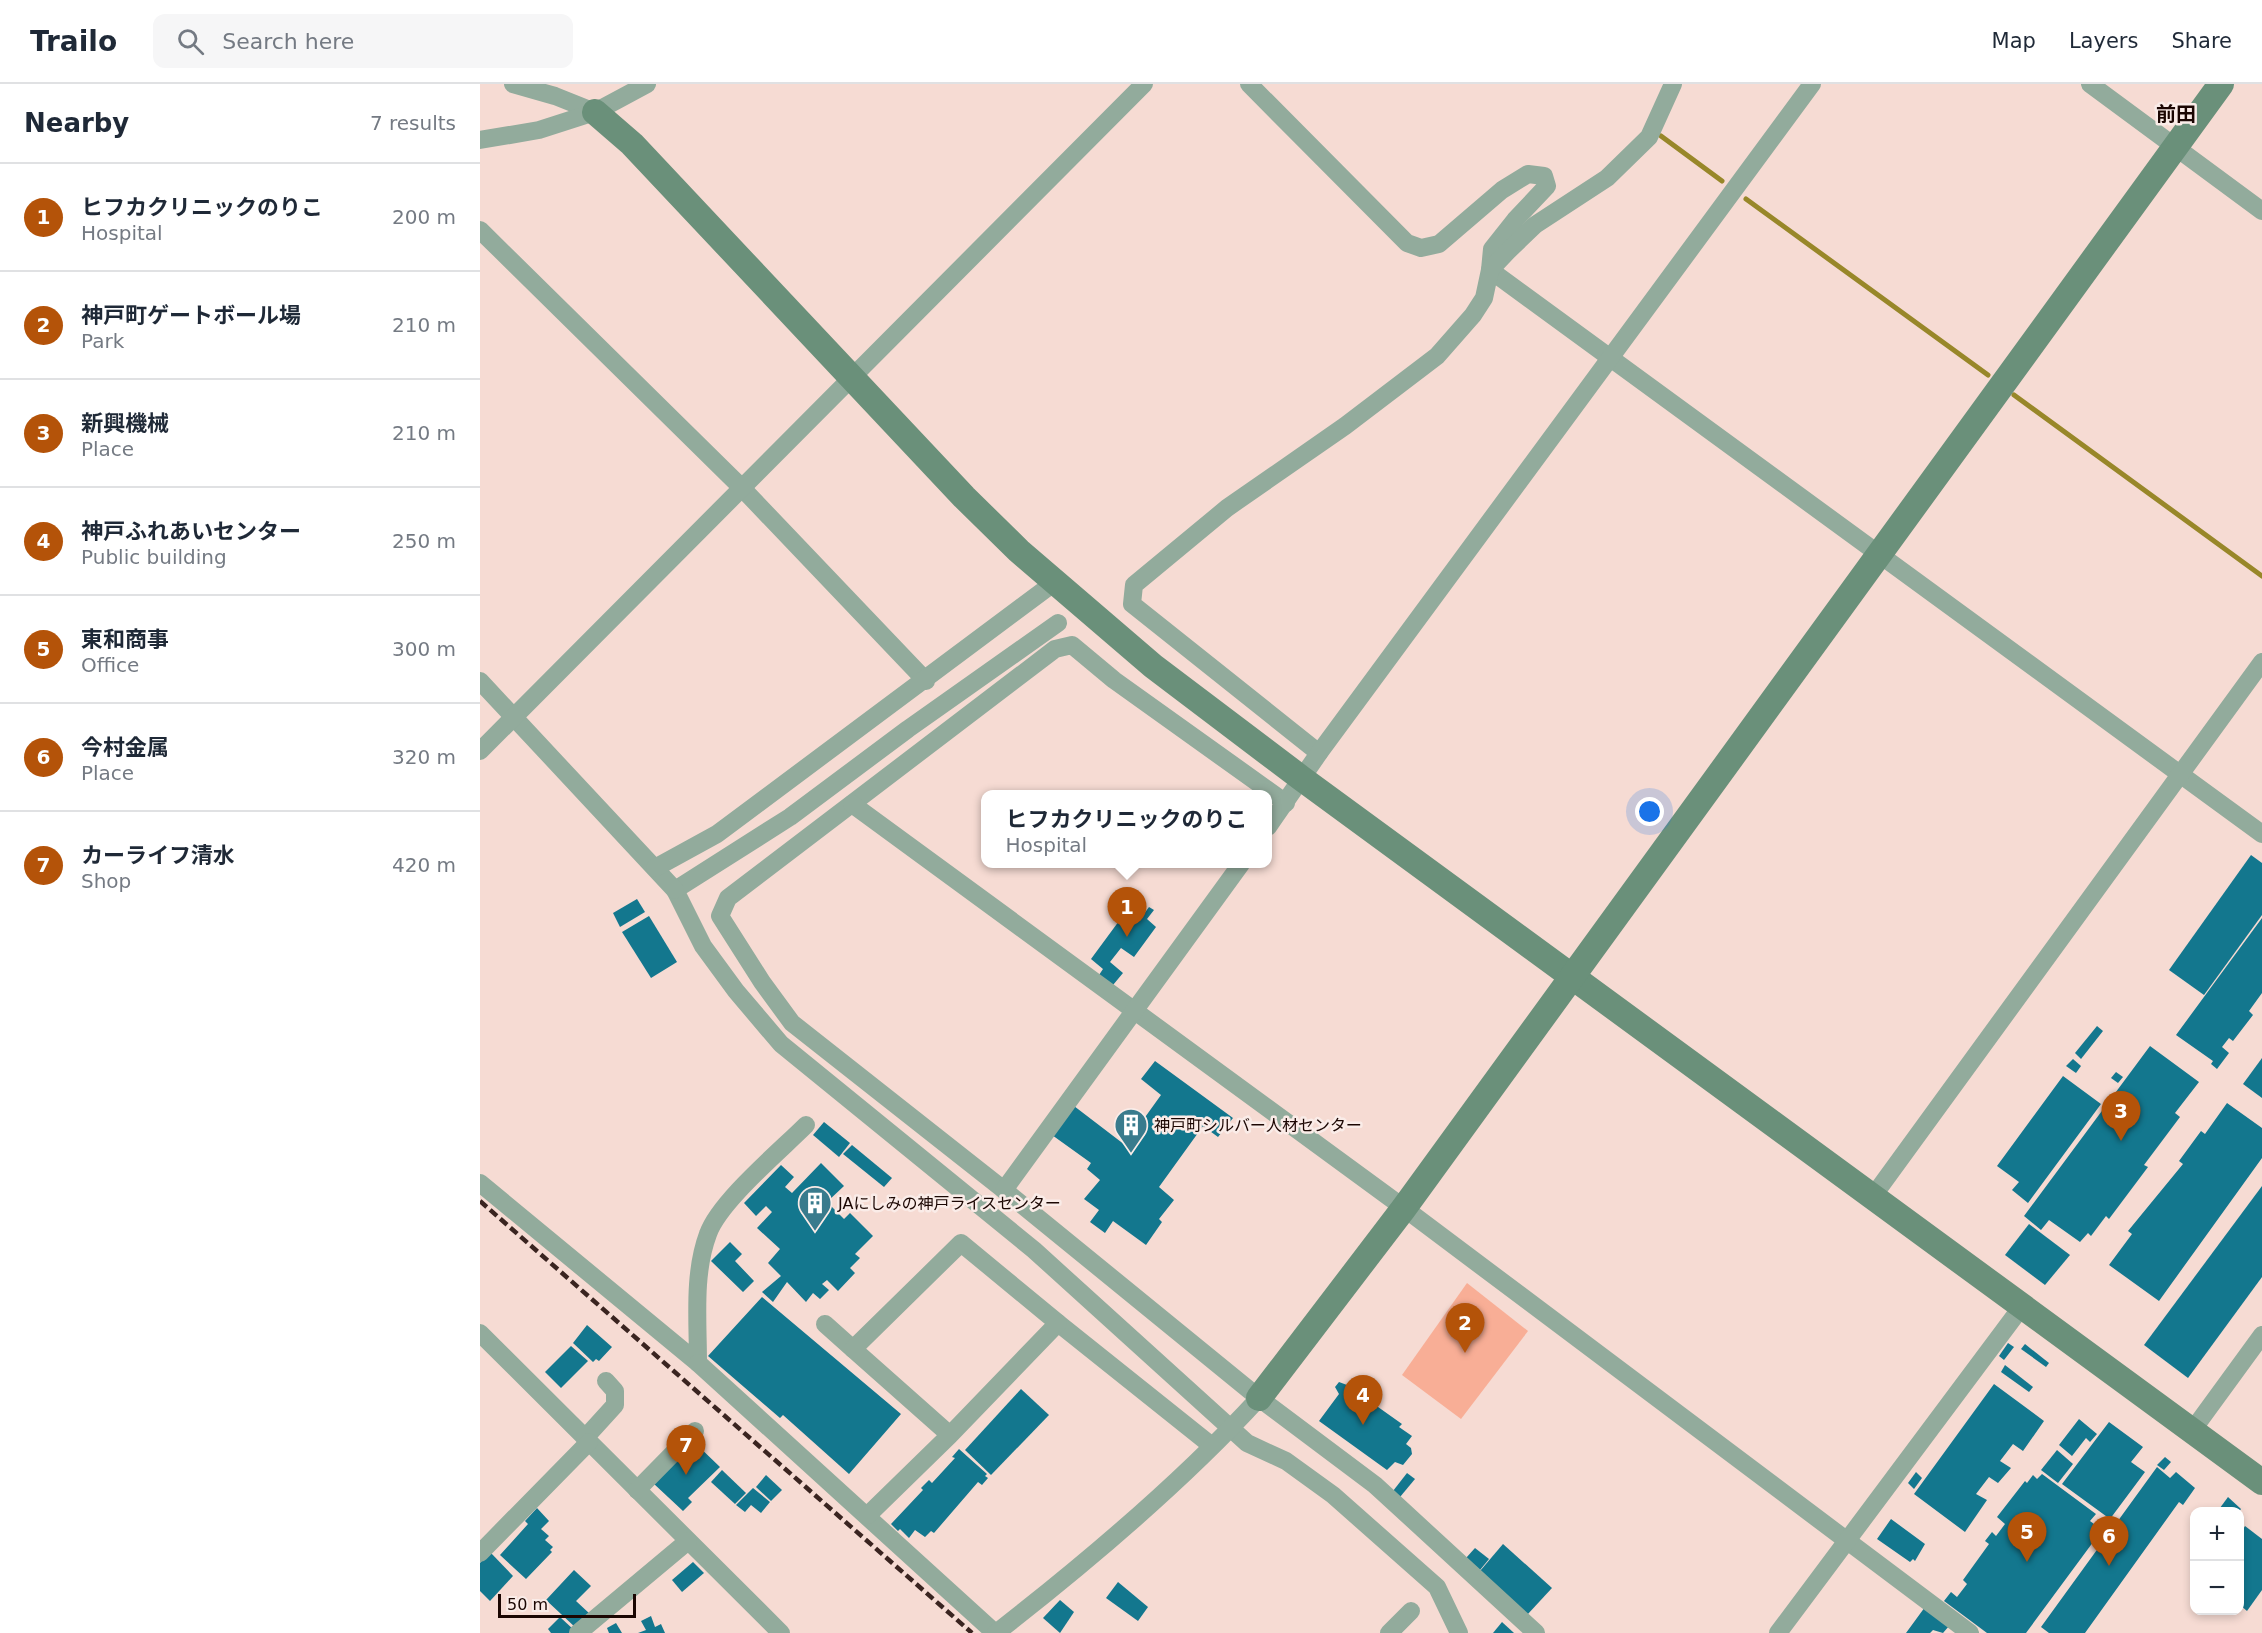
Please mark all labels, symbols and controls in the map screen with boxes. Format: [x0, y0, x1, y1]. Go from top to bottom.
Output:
search box [153, 14, 573, 68]
text: Trailo [30, 25, 117, 58]
icon: search [174, 25, 207, 58]
text: Search here [222, 29, 354, 54]
text: Map [1992, 29, 2036, 53]
text: Layers [2069, 29, 2138, 53]
text: Share [2171, 29, 2232, 53]
district label: 前田 [2156, 102, 2196, 126]
text: Nearby [24, 108, 129, 138]
text: 7 results [370, 111, 456, 135]
text: ヒフカクリニックのりこ [81, 195, 323, 220]
text: 1 [37, 205, 50, 229]
text: 200 m [392, 205, 456, 229]
text: Hospital [81, 221, 163, 245]
text: 神戸町ゲートボール場 [81, 303, 301, 328]
text: 2 [37, 313, 50, 337]
text: 210 m [392, 313, 456, 337]
text: Park [81, 329, 124, 353]
text: 新興機械 [81, 411, 169, 436]
text: 3 [37, 421, 50, 445]
text: 210 m [392, 421, 456, 445]
text: Place [81, 437, 134, 461]
text: 神戸ふれあいセンター [81, 519, 301, 544]
text: 4 [37, 529, 50, 553]
text: 250 m [392, 529, 456, 553]
text: Public building [81, 545, 227, 569]
text: 東和商事 [81, 627, 169, 652]
text: 5 [37, 637, 50, 661]
text: 300 m [392, 637, 456, 661]
text: Office [81, 653, 139, 677]
text: 今村金属 [81, 735, 169, 760]
text: 6 [37, 745, 50, 769]
text: 320 m [392, 745, 456, 769]
text: Place [81, 761, 134, 785]
popup [981, 790, 1272, 868]
your location [1635, 797, 1664, 826]
text: ヒフカクリニックのりこ [1005, 807, 1248, 832]
text: Hospital [1005, 833, 1087, 857]
text: カーライフ清水 [81, 843, 235, 868]
text: 7 [37, 853, 50, 877]
text: 420 m [392, 853, 456, 877]
text: Shop [81, 869, 131, 893]
pin: 1 [1108, 888, 1146, 937]
pin: 3 [2102, 1092, 2140, 1141]
building icon: 神戸町シルバー人材センター [1113, 1107, 1149, 1154]
place label: 神戸町シルバー人材センター [1154, 1116, 1362, 1135]
building icon: JAにしみの神戸ライスセンター [797, 1185, 833, 1232]
place label: JAにしみの神戸ライスセンター [837, 1194, 1061, 1213]
pin: 2 [1446, 1304, 1484, 1353]
pin: 4 [1344, 1376, 1382, 1425]
pin: 7 [666, 1426, 706, 1475]
map controls [2190, 1507, 2244, 1615]
button: + [2190, 1507, 2244, 1561]
pin: 5 [2008, 1512, 2046, 1562]
pin: 6 [2090, 1516, 2128, 1566]
button: − [2190, 1561, 2244, 1615]
scale bar [498, 1591, 636, 1618]
text: 50 m [507, 1595, 548, 1614]

